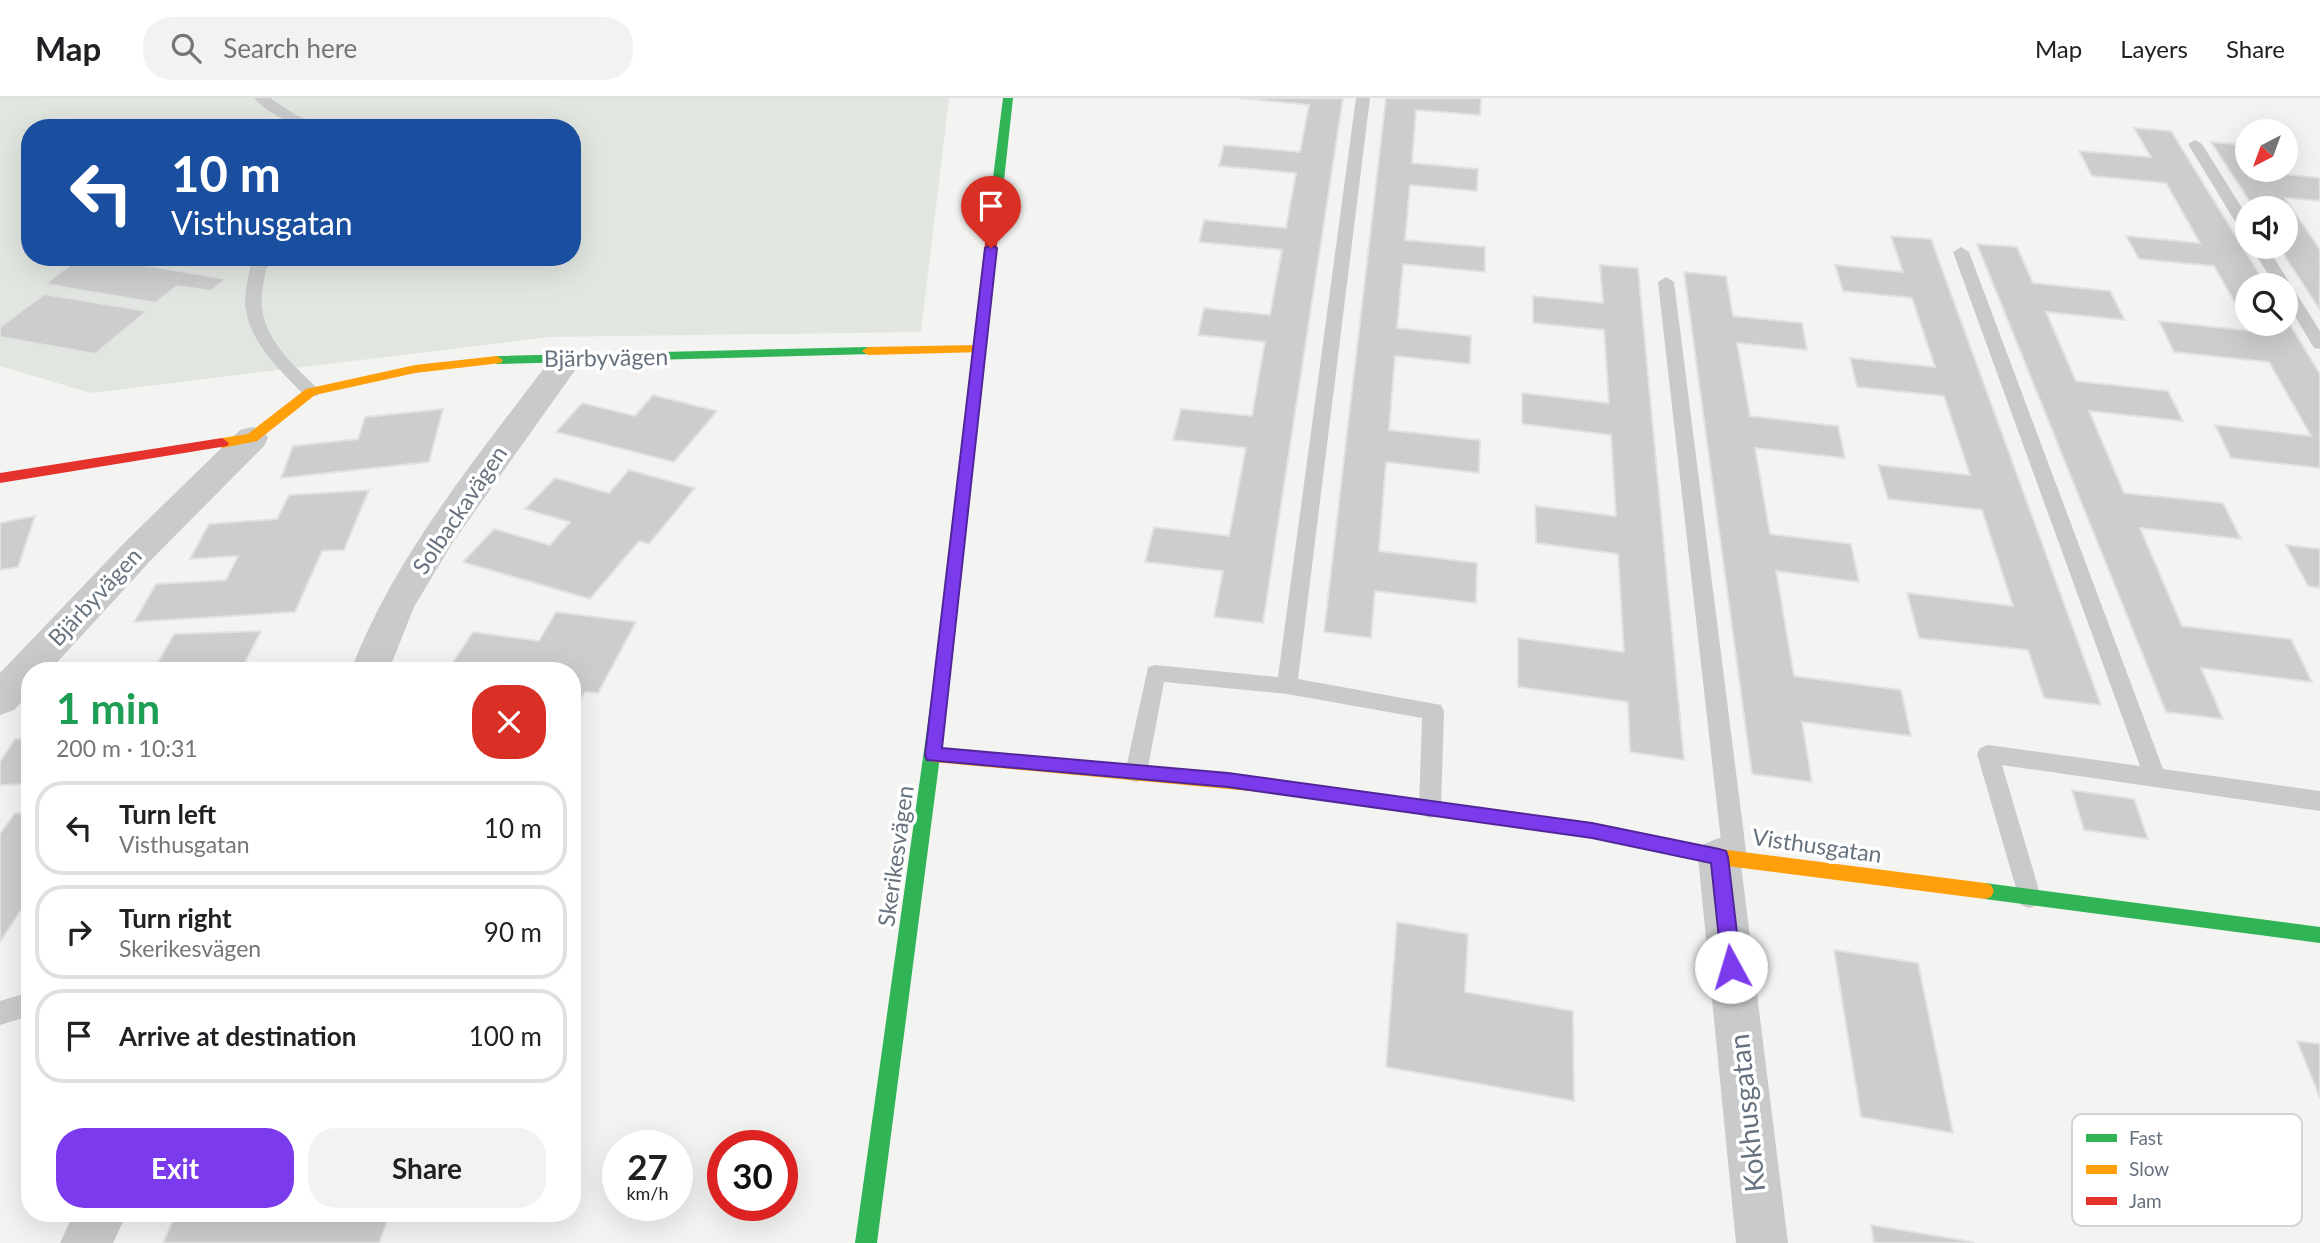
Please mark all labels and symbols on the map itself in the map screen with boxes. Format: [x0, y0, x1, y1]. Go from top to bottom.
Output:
north arrow [2235, 119, 2298, 182]
pin [961, 176, 1021, 248]
street label: Bjärbyvägen [544, 342, 668, 372]
street label: Solbackavägen [406, 440, 512, 579]
street label: Bjärbyvägen [42, 541, 147, 651]
street label: Skerikesvägen [871, 784, 919, 928]
street label: Visthusgatan [1751, 822, 1884, 868]
position arrow [1694, 930, 1768, 1004]
street label: Kokhusgatan [1721, 1032, 1771, 1194]
legend [2072, 1114, 2302, 1226]
text: Fast [2129, 1126, 2163, 1149]
speed limit sign: 30 [707, 1130, 798, 1221]
text: Slow [2129, 1157, 2169, 1180]
text: Jam [2129, 1189, 2162, 1212]

